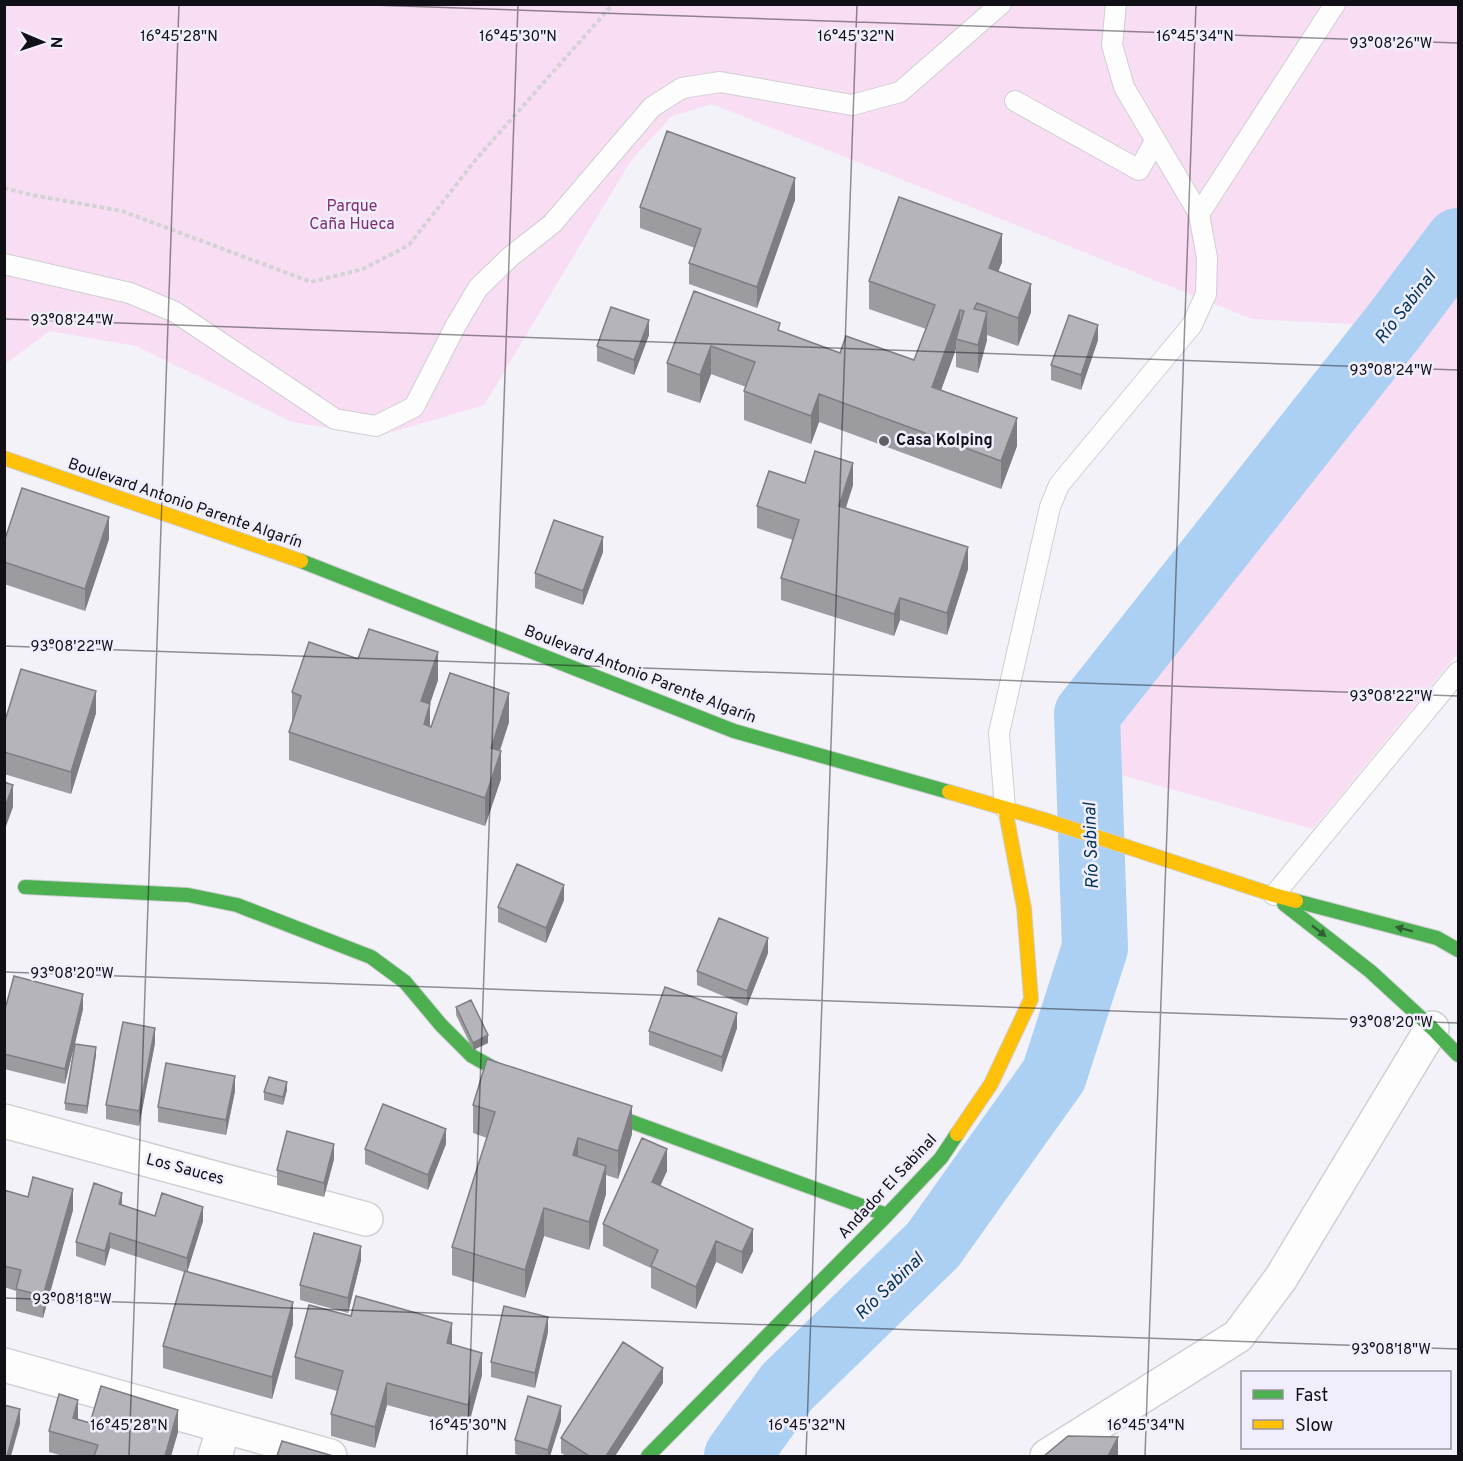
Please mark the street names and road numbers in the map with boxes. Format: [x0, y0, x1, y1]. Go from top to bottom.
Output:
street label: Boulevard Antonio Parente Algarín [65, 454, 305, 554]
street label: Boulevard Antonio Parente Algarín [521, 621, 759, 729]
street label: Andador El Sabinal [834, 1130, 942, 1244]
street label: Los Sauces [144, 1150, 226, 1190]

